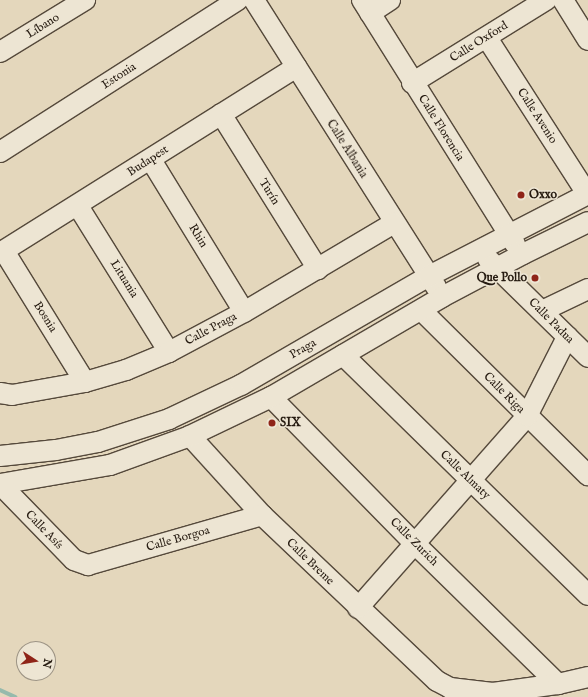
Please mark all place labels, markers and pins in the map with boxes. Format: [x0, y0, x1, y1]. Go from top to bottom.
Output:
place label: Oxxo [529, 188, 557, 202]
marker: Oxxo [516, 190, 526, 200]
place label: Que Pollo [477, 271, 527, 285]
marker: Que Pollo [530, 273, 540, 283]
place label: SIX [280, 416, 301, 430]
marker: SIX [267, 418, 277, 428]

